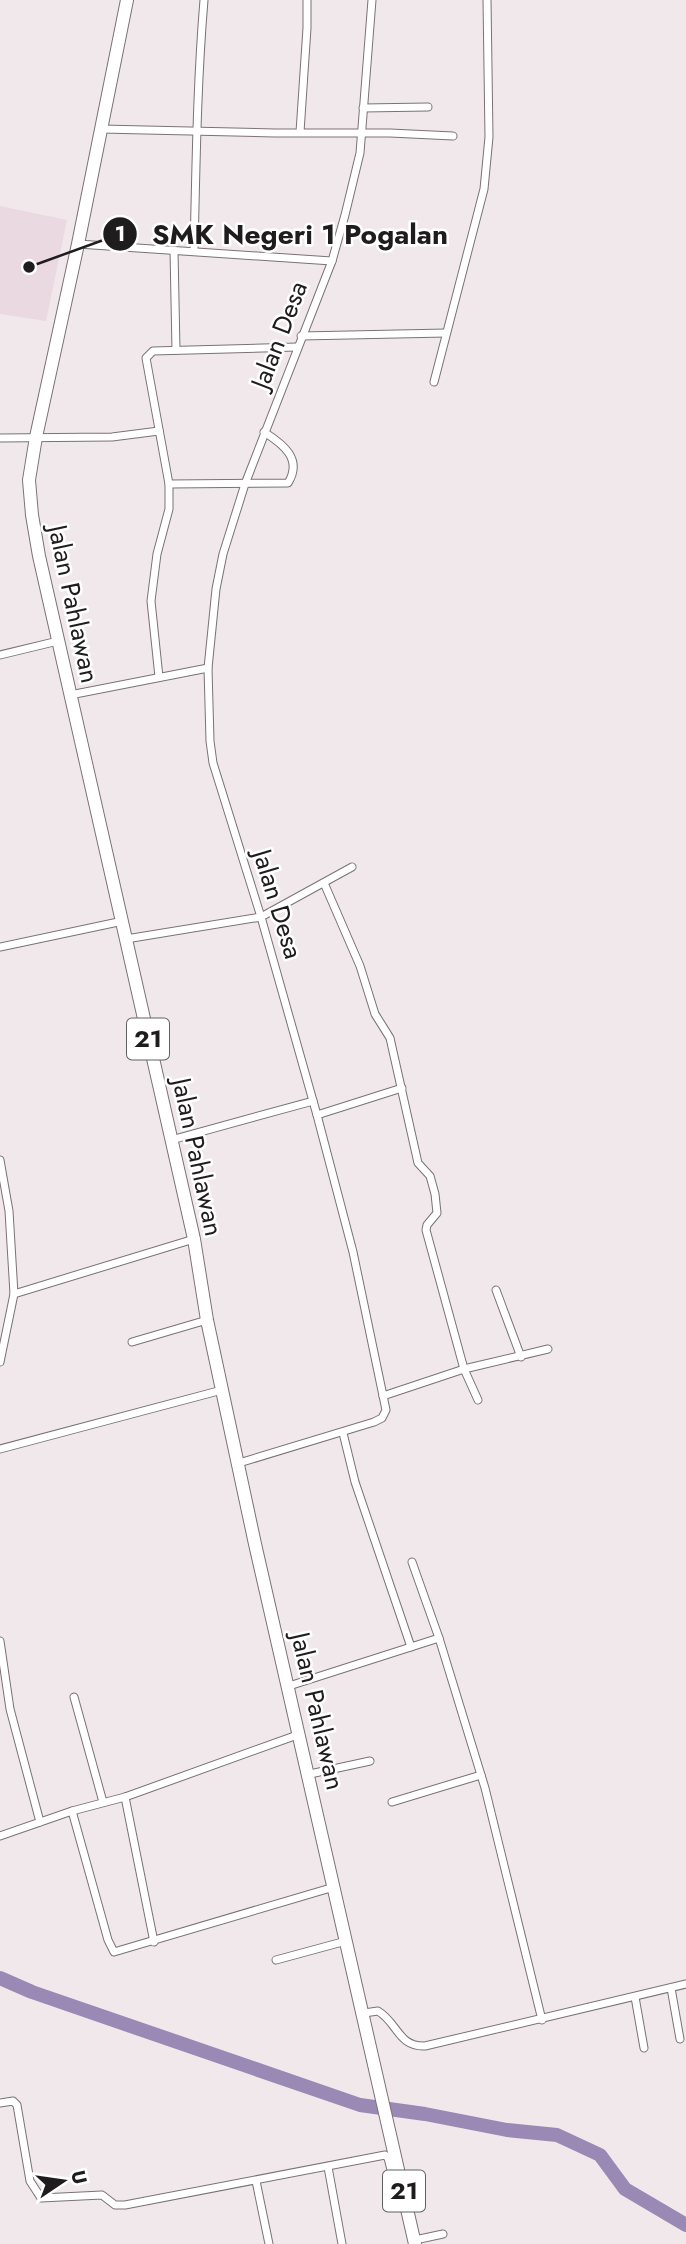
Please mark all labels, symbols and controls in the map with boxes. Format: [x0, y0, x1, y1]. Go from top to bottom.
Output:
callout: SMK Negeri 1 Pogalan [102, 209, 462, 258]
text: SMK Negeri 1 Pogalan [152, 214, 448, 255]
text: 1 [115, 219, 125, 249]
street label: Jalan Desa [240, 276, 317, 397]
street label: Jalan Pahlawan [38, 519, 109, 686]
street label: Jalan Desa [242, 842, 313, 963]
road number: 21 [127, 1018, 169, 1059]
street label: Jalan Pahlawan [162, 1072, 233, 1239]
street label: Jalan Pahlawan [281, 1626, 355, 1793]
north arrow [28, 2146, 98, 2216]
text: U [64, 2168, 94, 2187]
road number: 21 [383, 2170, 425, 2212]

